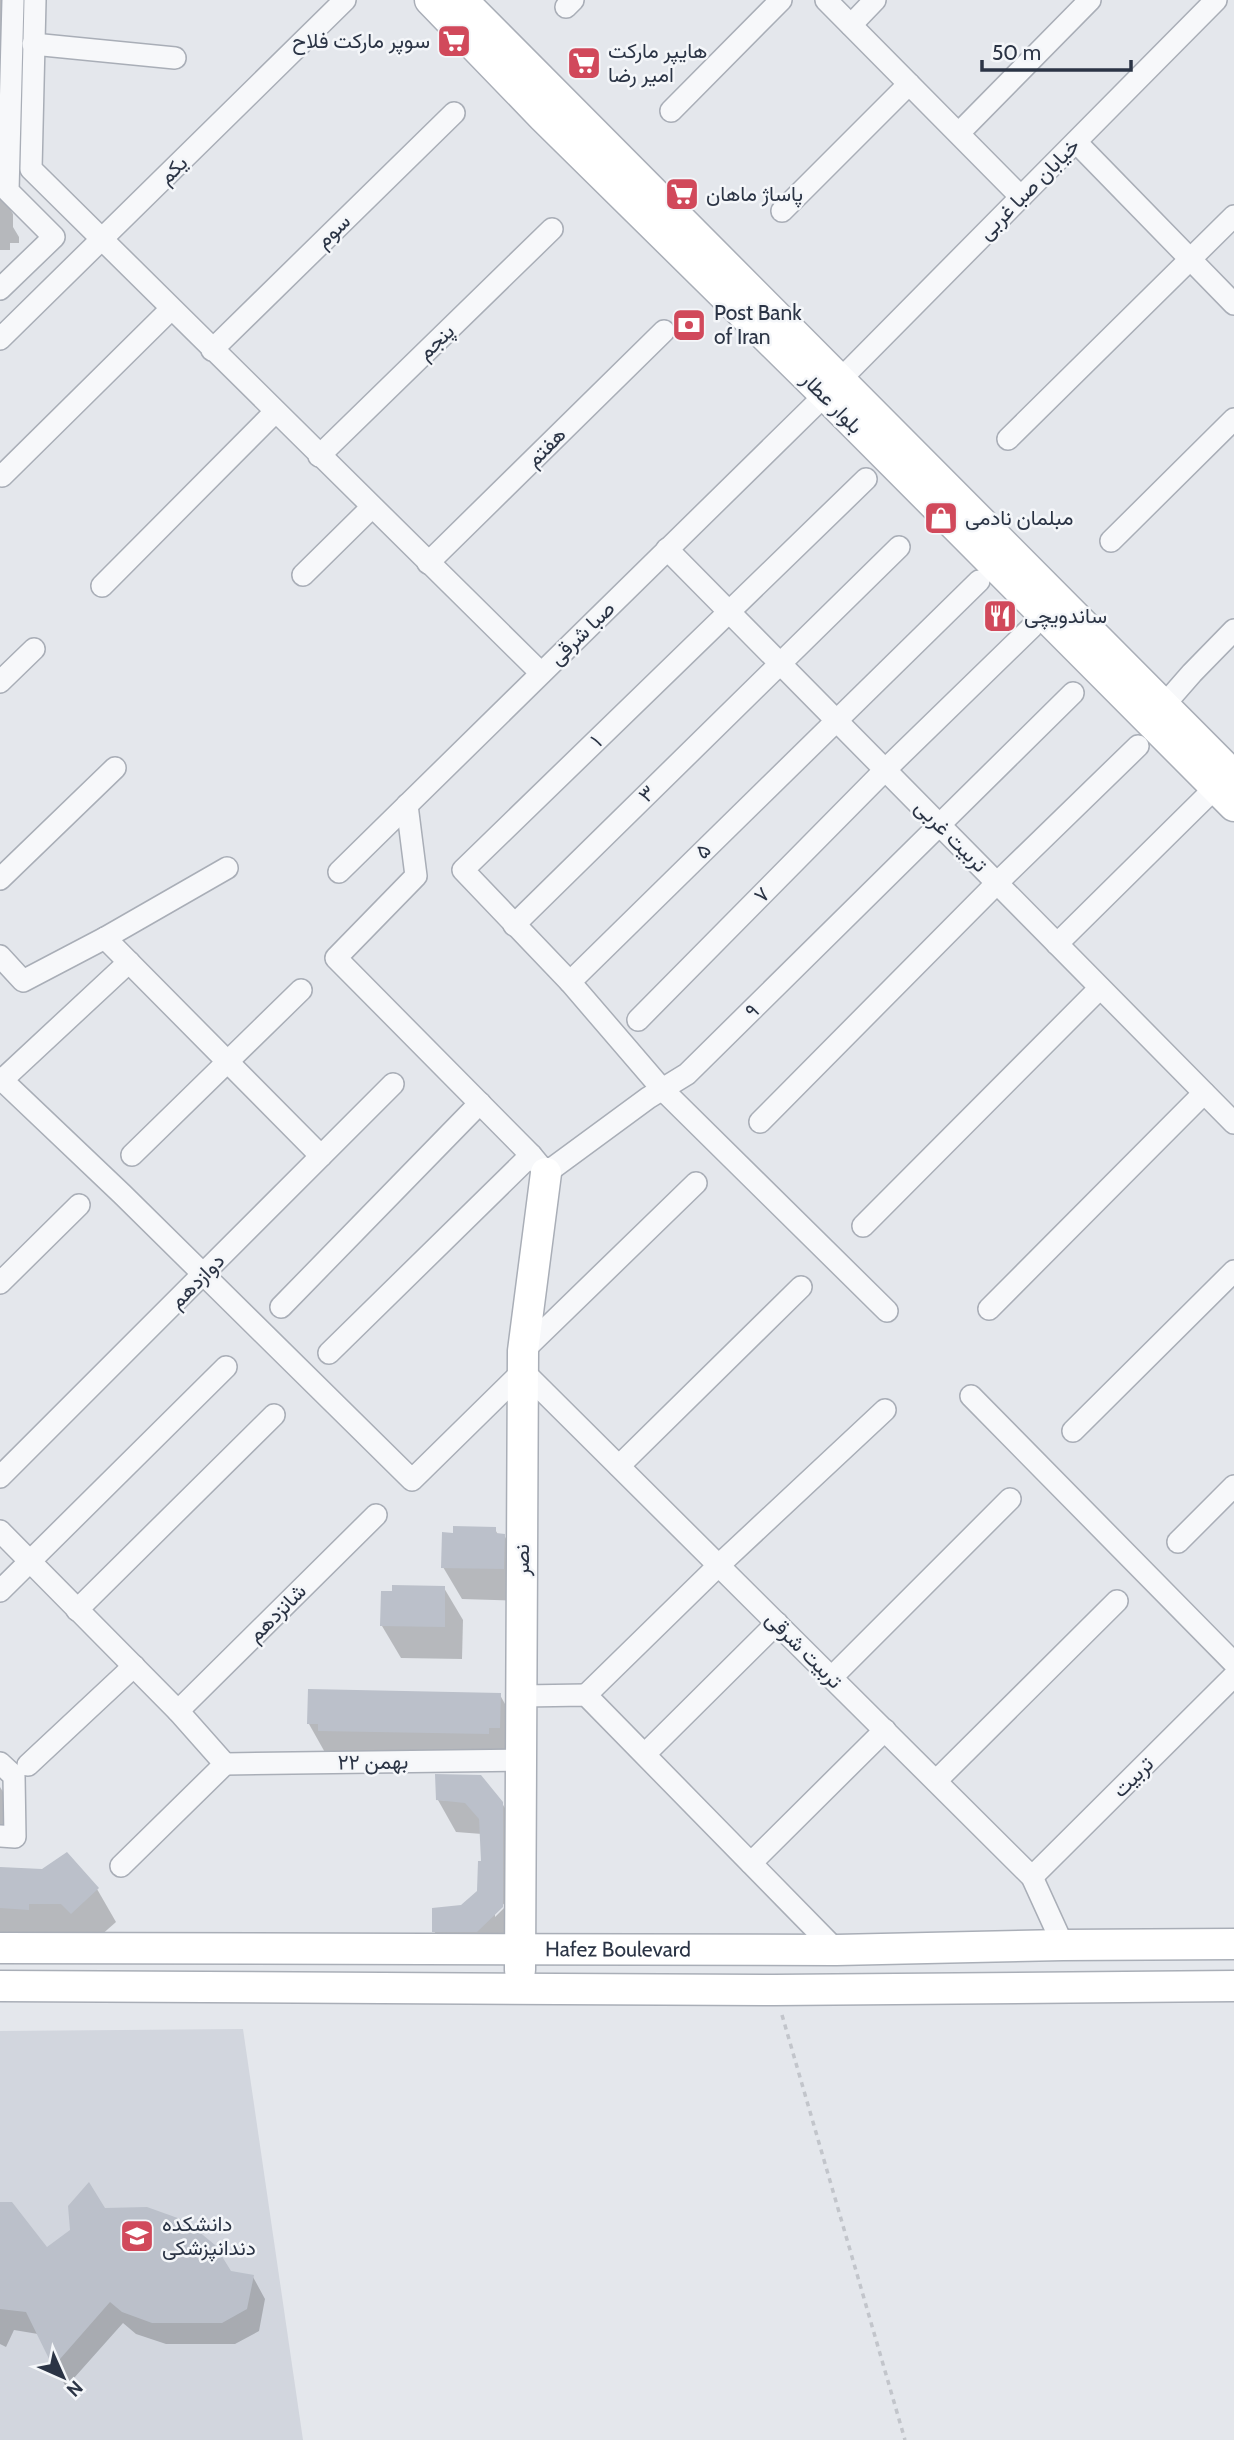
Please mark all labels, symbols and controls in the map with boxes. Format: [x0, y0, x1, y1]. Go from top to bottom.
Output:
supermarket icon: سوپر مارکت فلاح [435, 22, 473, 60]
place label: سوپر مارکت فلاح [292, 28, 430, 55]
scale bar [982, 28, 1131, 72]
place label: هایپر مارکت امیر رضا [608, 38, 707, 88]
text: 50 m [992, 40, 1041, 65]
supermarket icon: هایپر مارکت امیر رضا [565, 44, 603, 82]
street label: خیابان صبا غربی [973, 133, 1085, 245]
street label: یکم [153, 150, 194, 191]
supermarket icon: پاساژ ماهان [663, 175, 701, 213]
place label: پاساژ ماهان [706, 181, 803, 208]
street label: سوم [310, 208, 357, 254]
place label: Post Bank of Iran [714, 300, 802, 349]
bank icon: Post Bank of Iran [670, 306, 708, 344]
street label: پنجم [412, 318, 461, 366]
street label: بلوار عطار [795, 366, 868, 439]
street label: هفتم [521, 422, 572, 473]
shop icon: مبلمان نادمی [922, 499, 960, 537]
place label: مبلمان نادمی [965, 505, 1073, 530]
street label: صبا شرقی [544, 595, 620, 671]
restaurant icon: ساندویچی [981, 597, 1019, 635]
place label: ساندویچی [1024, 603, 1107, 630]
street label: ۱ [585, 730, 607, 752]
street label: ۳ [633, 780, 660, 807]
street label: تربیت غربی [909, 794, 993, 878]
street label: ۵ [689, 837, 716, 864]
street label: ۷ [748, 881, 775, 908]
street label: ۹ [739, 998, 764, 1023]
street label: دوازدهم [164, 1248, 231, 1315]
street label: نصر [509, 1544, 535, 1577]
street label: شانزدهم [242, 1578, 313, 1649]
street label: تربیت شرقی [760, 1606, 848, 1694]
street label: ۲۲ بهمن [337, 1748, 409, 1776]
street label: تربیت [1107, 1751, 1159, 1803]
street label: Hafez Boulevard [545, 1936, 691, 1962]
place label: دانشکده دندانپزشکی [162, 2211, 256, 2262]
school or university icon: دانشکده دندانپزشکی [118, 2217, 156, 2255]
north arrow [28, 2342, 98, 2412]
text: N [62, 2376, 88, 2402]

